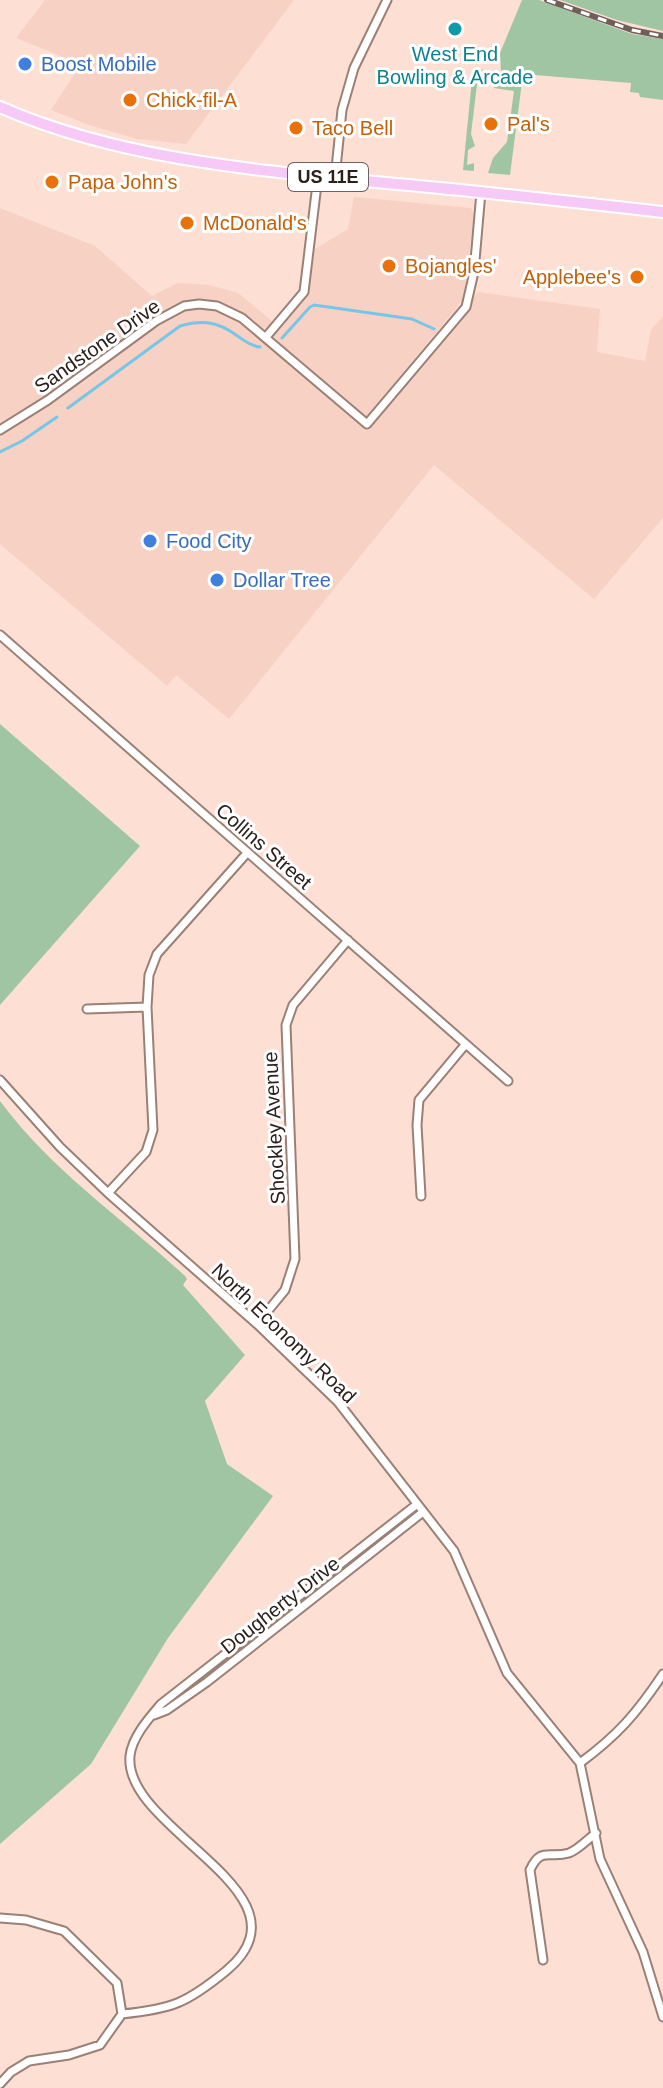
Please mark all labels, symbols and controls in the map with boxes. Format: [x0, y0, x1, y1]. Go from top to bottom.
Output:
marker: West End Bowling & Arcade [446, 20, 464, 38]
place label: West End Bowling & Arcade [377, 43, 533, 88]
place label: Boost Mobile [41, 53, 157, 75]
marker: Boost Mobile [16, 55, 34, 73]
place label: Chick-fil-A [146, 89, 238, 111]
marker: Chick-fil-A [121, 91, 139, 109]
place label: Pal's [507, 113, 550, 135]
marker: Pal's [482, 115, 500, 133]
place label: Taco Bell [312, 117, 393, 139]
marker: Taco Bell [287, 119, 305, 137]
road number: US 11E [288, 163, 368, 191]
place label: Papa John's [68, 171, 177, 193]
marker: Papa John's [43, 173, 61, 191]
place label: McDonald's [203, 212, 307, 234]
marker: McDonald's [178, 214, 196, 232]
place label: Bojangles' [405, 255, 497, 277]
marker: Bojangles' [380, 257, 398, 275]
place label: Applebee's [523, 266, 621, 288]
marker: Applebee's [628, 268, 646, 286]
street label: Sandstone Drive [30, 295, 164, 397]
place label: Food City [166, 530, 252, 552]
marker: Food City [141, 532, 159, 550]
place label: Dollar Tree [233, 569, 331, 591]
marker: Dollar Tree [208, 571, 226, 589]
street label: Collins Street [212, 799, 316, 894]
street label: Shockley Avenue [259, 1051, 289, 1205]
street label: North Economy Road [208, 1259, 360, 1407]
street label: Dougherty Drive [216, 1552, 344, 1658]

